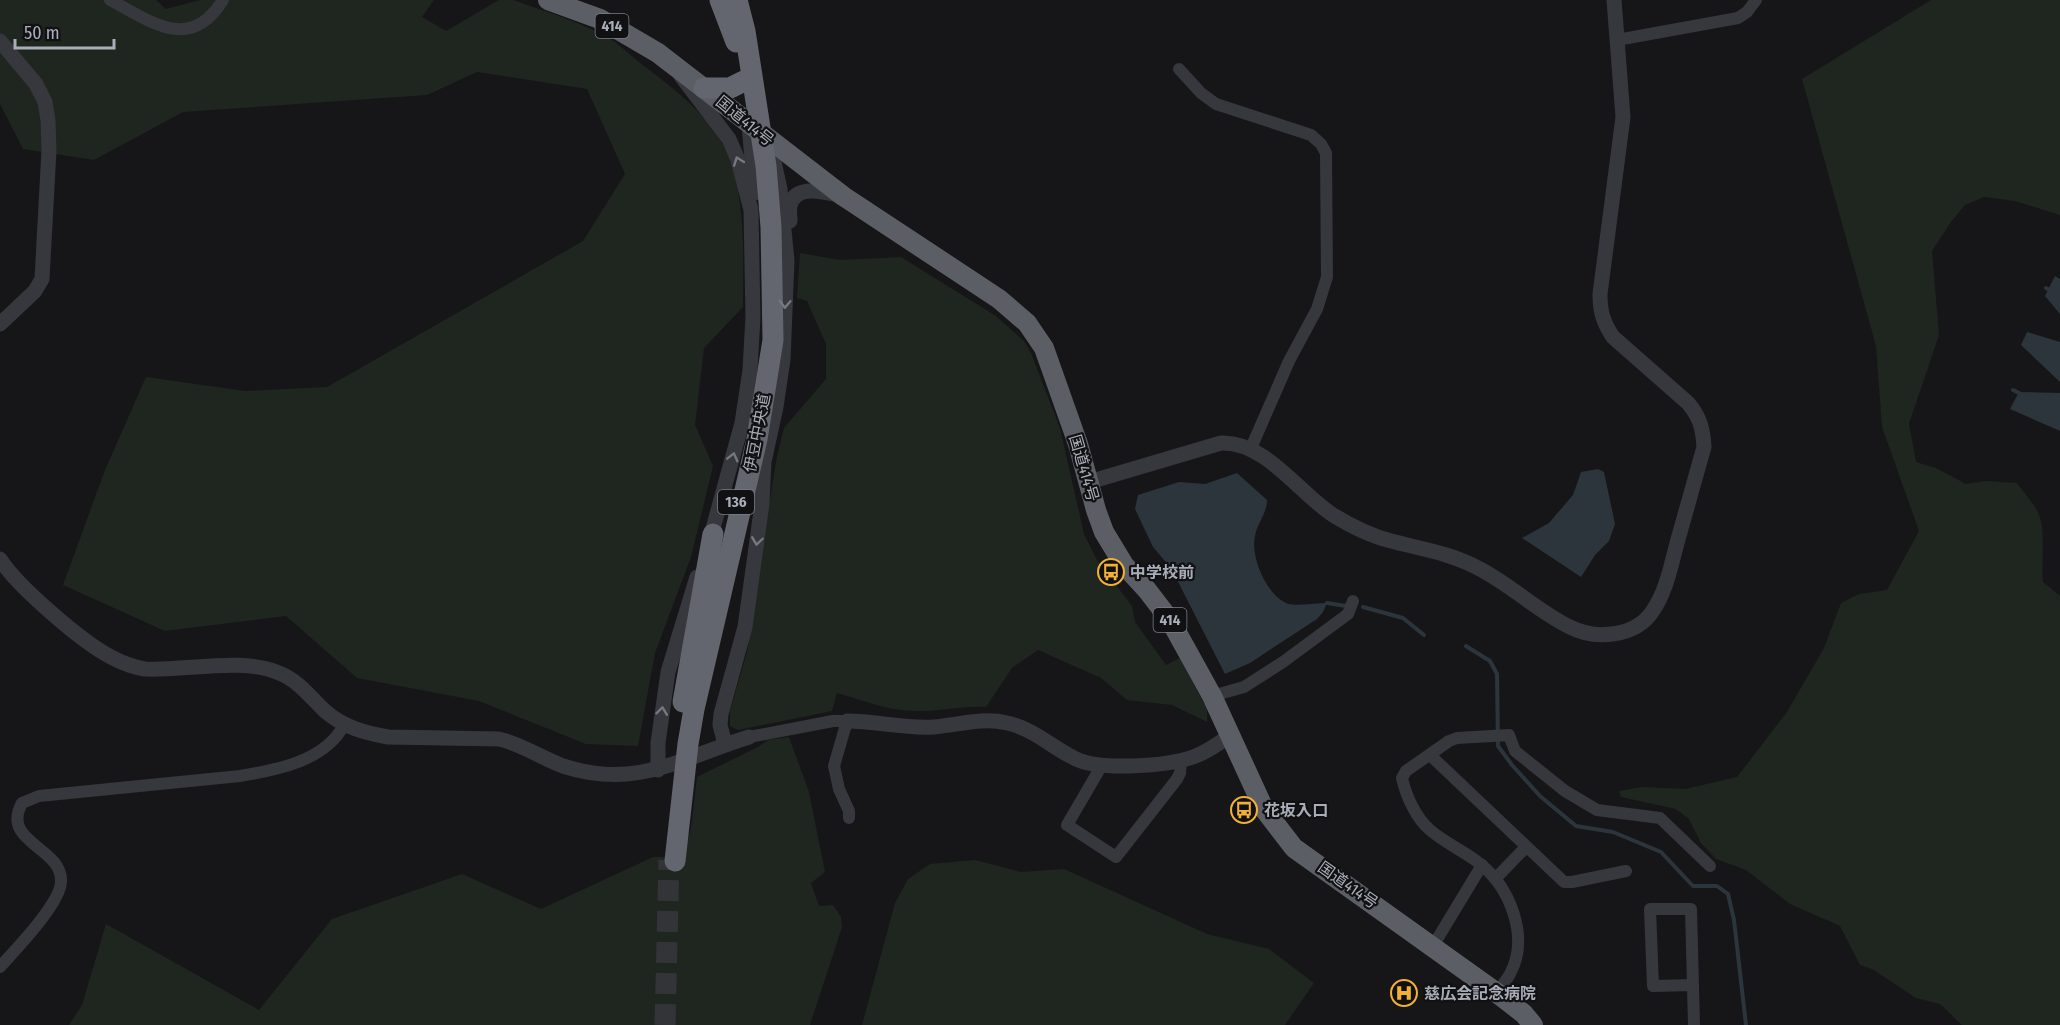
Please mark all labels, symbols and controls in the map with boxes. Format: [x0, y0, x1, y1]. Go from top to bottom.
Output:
scale bar [15, 12, 114, 50]
road number: 414 [596, 14, 628, 38]
text: 50 m [24, 22, 60, 44]
street label: 国道414号 [712, 92, 778, 150]
one-way arrow [733, 156, 745, 167]
one-way arrow [779, 299, 792, 308]
street label: 伊豆中央道 [740, 392, 774, 474]
street label: 国道414号 [1065, 432, 1103, 504]
one-way arrow [726, 452, 739, 462]
road number: 136 [718, 490, 754, 514]
one-way arrow [752, 536, 764, 546]
bus stop icon: 中学校前 [1096, 557, 1126, 587]
place label: 中学校前 [1130, 563, 1194, 582]
road number: 414 [1154, 608, 1186, 632]
one-way arrow [655, 707, 667, 716]
bus stop icon: 花坂入口 [1229, 795, 1259, 825]
place label: 花坂入口 [1264, 801, 1328, 820]
street label: 国道414号 [1314, 857, 1382, 913]
hospital icon: 慈広会記念病院 [1389, 978, 1419, 1008]
place label: 慈広会記念病院 [1424, 984, 1536, 1003]

